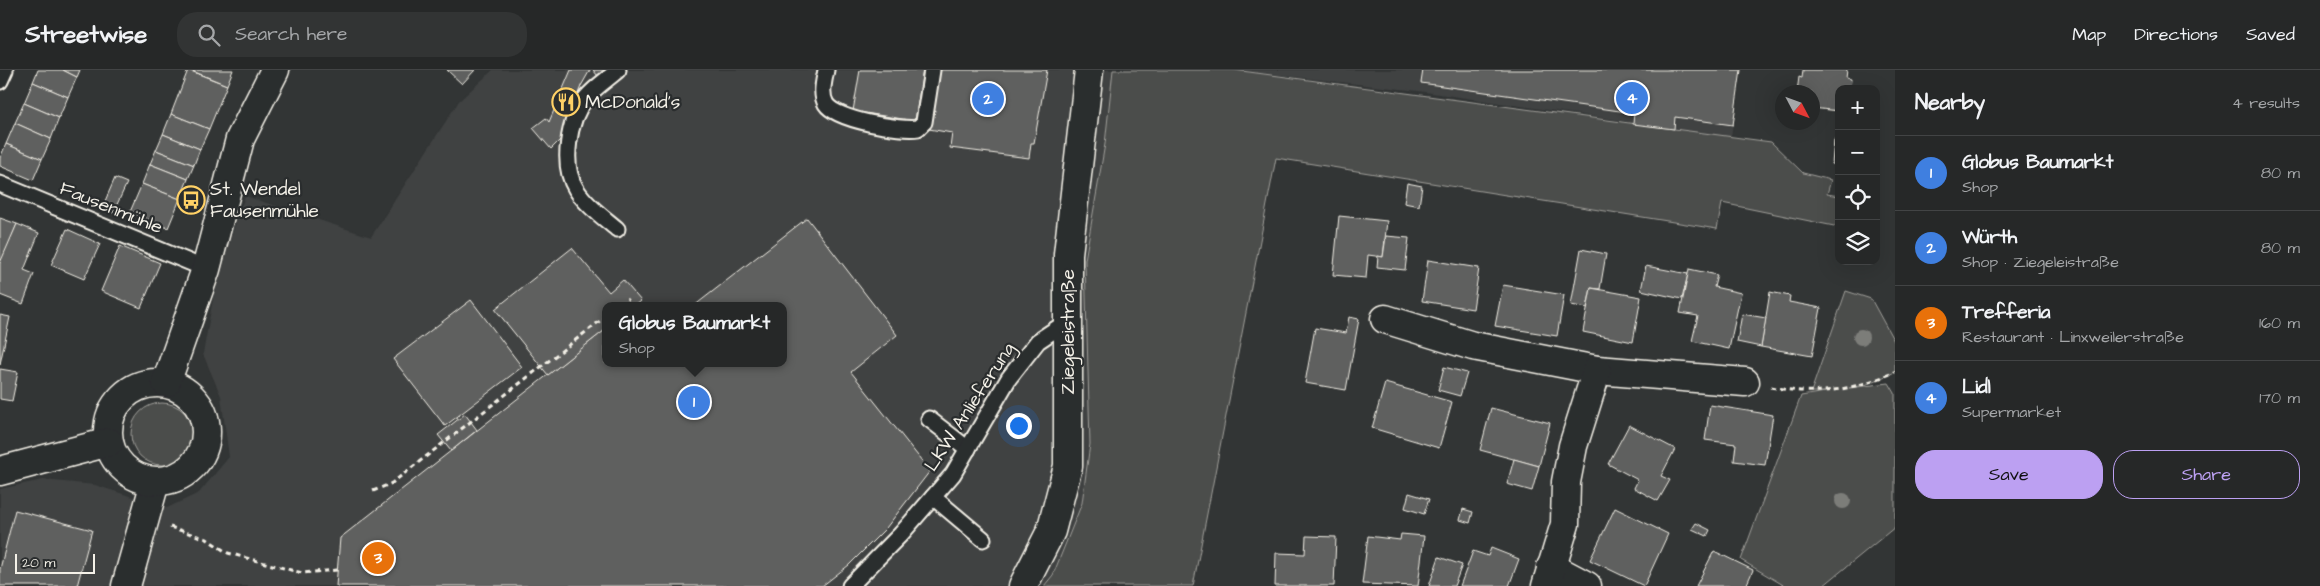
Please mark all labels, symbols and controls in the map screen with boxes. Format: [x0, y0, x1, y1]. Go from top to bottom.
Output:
search box [177, 12, 527, 57]
text: Streetwise [25, 18, 147, 52]
icon: search [195, 21, 223, 49]
text: Search here [235, 21, 347, 48]
text: Map [2072, 22, 2106, 47]
text: Directions [2134, 22, 2218, 47]
text: Saved [2246, 22, 2295, 47]
pin: 4 [1616, 79, 1648, 117]
pin: 2 [972, 80, 1004, 118]
north arrow [1775, 85, 1820, 130]
map controls [1835, 85, 1880, 265]
button: + [1835, 85, 1880, 130]
restaurant icon: McDonald's [551, 87, 581, 117]
text: Nearby [1915, 88, 1985, 117]
place label: McDonald's [585, 89, 680, 116]
text: 4 results [2232, 92, 2300, 114]
button: − [1835, 130, 1880, 175]
text: Globus Baumarkt [1962, 149, 2113, 176]
text: 1 [1930, 162, 1932, 184]
text: 80 m [2261, 162, 2300, 184]
street label: Fausenmühle [55, 175, 167, 241]
button: locate [1835, 175, 1880, 220]
place label: St. Wendel Fausenmühle [210, 176, 319, 225]
text: Shop [1962, 176, 1998, 198]
bus stop icon: St. Wendel Fausenmühle [176, 185, 206, 215]
button: layers [1835, 220, 1880, 265]
text: Würth [1962, 224, 2017, 251]
text: 2 [1926, 237, 1936, 259]
text: 80 m [2261, 237, 2300, 259]
text: Shop · Ziegeleistraße [1962, 251, 2119, 273]
street label: Ziegeleistraße [1055, 269, 1083, 395]
text: Trefferia [1962, 299, 2050, 326]
popup [602, 302, 787, 367]
text: Globus Baumarkt [619, 310, 770, 337]
text: 3 [1927, 312, 1935, 334]
text: 160 m [2259, 312, 2300, 334]
text: Restaurant · Linxweilerstraße [1962, 326, 2184, 348]
text: Shop [619, 337, 655, 359]
street label: LKW Anlieferung [918, 337, 1023, 477]
text: Lidl [1962, 374, 1991, 401]
pin: 1 [678, 383, 710, 421]
text: 4 [1926, 387, 1936, 409]
text: 170 m [2259, 387, 2300, 409]
text: Supermarket [1962, 401, 2061, 423]
your location [1006, 413, 1032, 439]
button: Save [1915, 450, 2103, 499]
button: Share [2113, 450, 2300, 499]
pin: 3 [362, 539, 394, 577]
scale bar [15, 551, 95, 574]
text: 20 m [22, 553, 55, 573]

